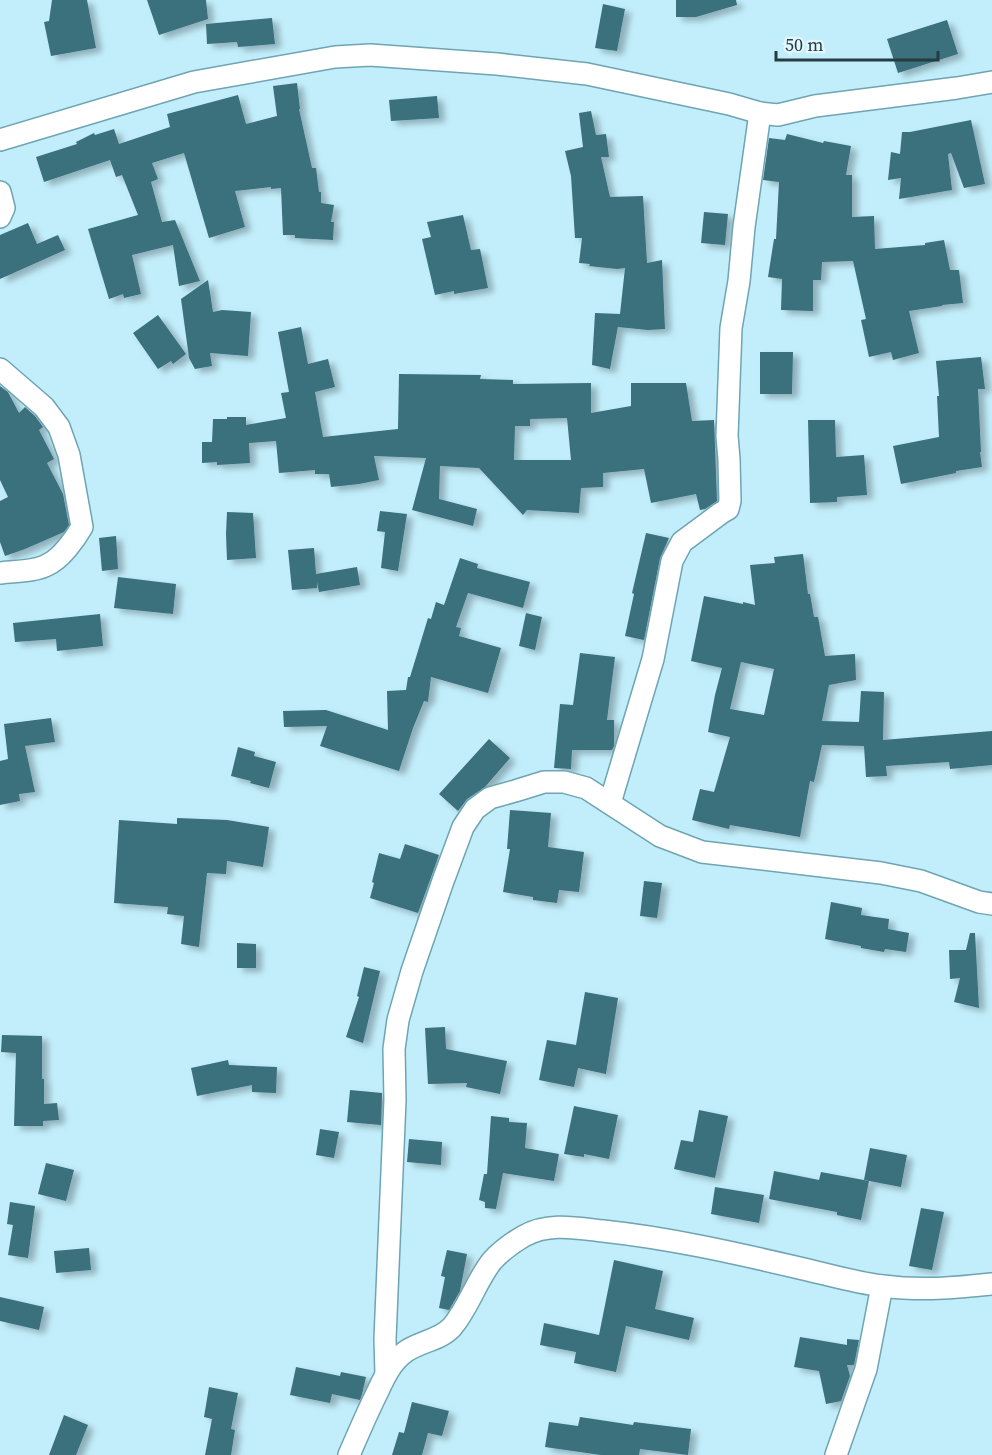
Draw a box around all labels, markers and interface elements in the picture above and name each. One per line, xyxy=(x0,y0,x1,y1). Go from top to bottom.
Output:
scale bar xyxy=(776,24,938,62)
text: 50 m xyxy=(785,32,823,57)

